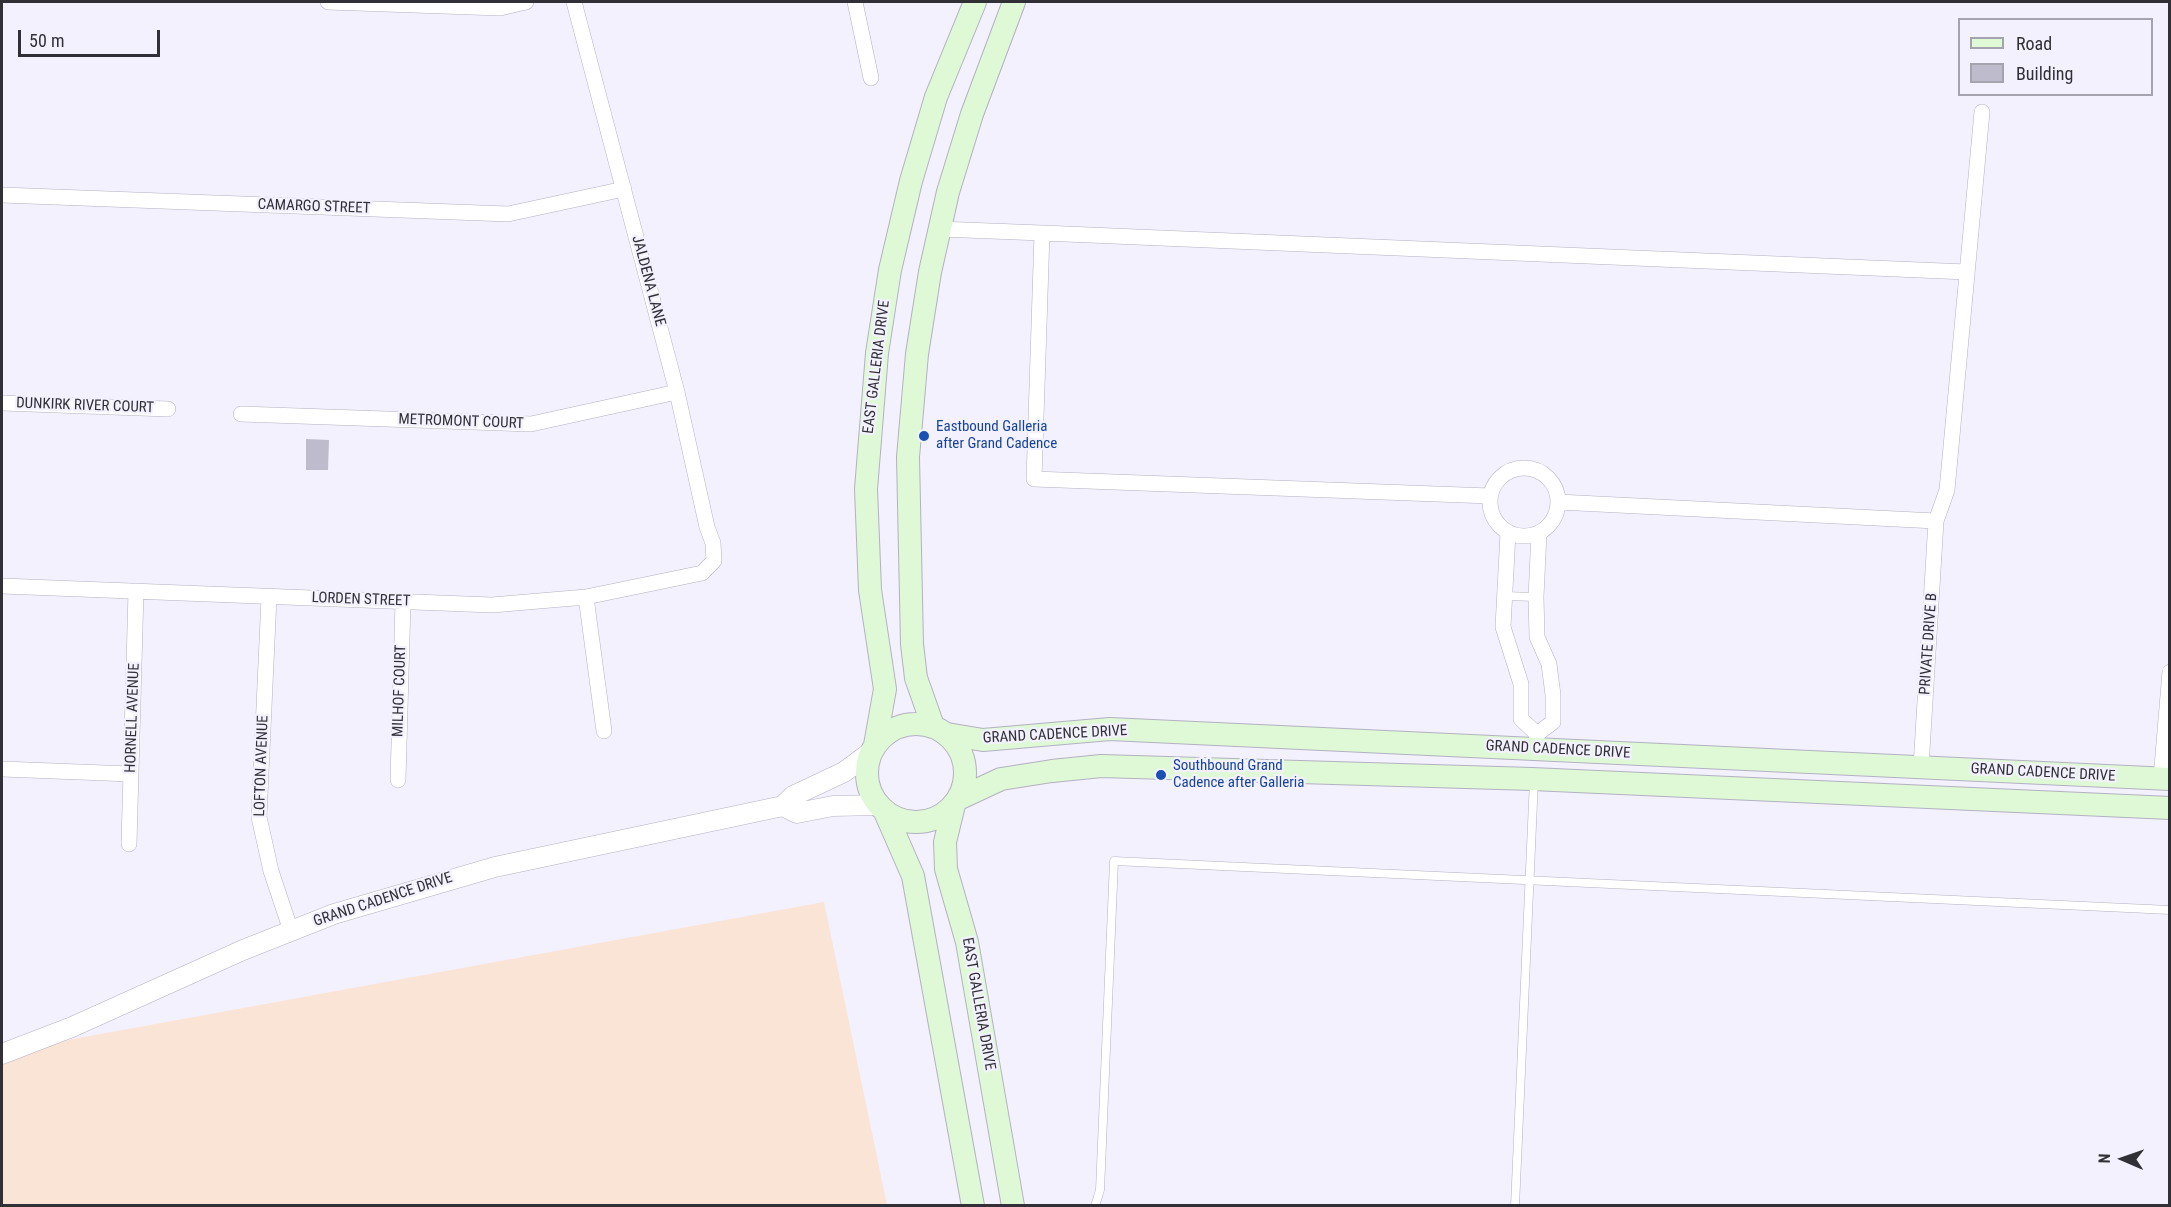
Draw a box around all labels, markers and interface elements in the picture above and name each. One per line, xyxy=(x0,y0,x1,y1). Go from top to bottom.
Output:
scale bar xyxy=(21,18,164,56)
legend xyxy=(1958,18,2153,96)
text: 50 m xyxy=(29,30,64,51)
text: Road xyxy=(2016,33,2052,54)
text: Building xyxy=(2016,63,2073,84)
street label: CAMARGO STREET xyxy=(257,196,371,218)
street label: JALDENA LANE xyxy=(627,234,669,328)
street label: EAST GALLERIA DRIVE xyxy=(860,299,894,435)
street label: DUNKIRK RIVER COURT xyxy=(16,395,154,417)
street label: METROMONT COURT xyxy=(398,411,524,433)
place label: Eastbound Galleria after Grand Cadence xyxy=(936,418,1057,453)
marker: Eastbound Galleria after Grand Cadence xyxy=(917,429,931,443)
street label: LORDEN STREET xyxy=(311,589,411,611)
street label: PRIVATE DRIVE B xyxy=(1916,592,1942,696)
street label: MILHOF COURT xyxy=(389,645,411,737)
street label: HORNELL AVENUE xyxy=(122,663,144,773)
street label: LOFTON AVENUE xyxy=(251,715,273,817)
street label: GRAND CADENCE DRIVE xyxy=(982,722,1128,748)
street label: GRAND CADENCE DRIVE xyxy=(1485,737,1631,763)
place label: Southbound Grand Cadence after Galleria xyxy=(1173,757,1304,792)
street label: GRAND CADENCE DRIVE xyxy=(1970,760,2116,786)
marker: Southbound Grand Cadence after Galleria xyxy=(1154,768,1168,782)
street label: GRAND CADENCE DRIVE xyxy=(311,869,455,931)
street label: EAST GALLERIA DRIVE xyxy=(957,936,999,1072)
north arrow xyxy=(2093,1129,2153,1189)
text: N xyxy=(2095,1153,2114,1164)

